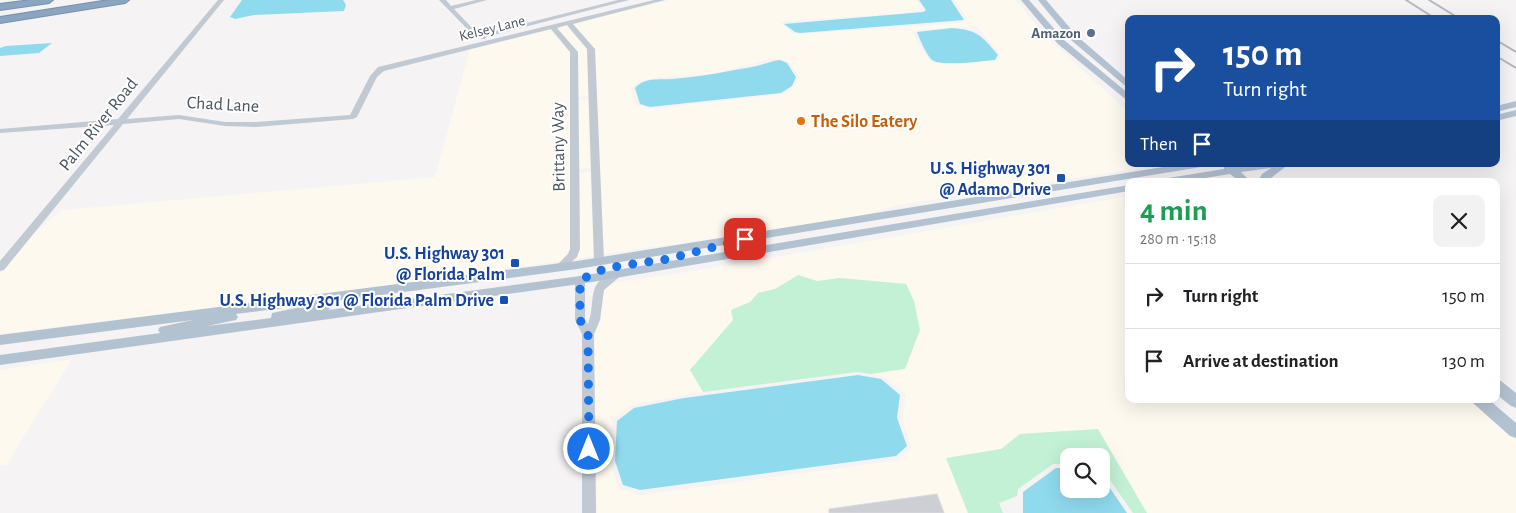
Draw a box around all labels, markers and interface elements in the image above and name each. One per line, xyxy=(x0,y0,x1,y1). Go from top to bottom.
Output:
street label: Kelsey Lane xyxy=(458,13,527,44)
place label: Amazon xyxy=(1031,26,1081,41)
marker: Amazon xyxy=(1085,27,1097,39)
icon: right xyxy=(1140,35,1205,100)
text: 150 m xyxy=(1223,37,1303,72)
street label: Palm River Road xyxy=(56,75,142,174)
text: Turn right xyxy=(1223,78,1307,100)
street label: Chad Lane xyxy=(186,94,260,116)
street label: Brittany Way xyxy=(549,102,569,192)
place label: The Silo Eatery xyxy=(811,113,918,131)
marker: The Silo Eatery xyxy=(795,115,807,127)
icon: arrive xyxy=(1188,130,1216,158)
text: Then xyxy=(1140,135,1178,154)
place label: U.S. Highway 301 @ Adamo Drive xyxy=(930,160,1051,199)
marker: U.S. Highway 301 @ Adamo Drive xyxy=(1055,172,1067,184)
button: close xyxy=(1433,195,1485,247)
text: 4 min xyxy=(1140,196,1208,226)
pin xyxy=(724,218,766,260)
icon: arrive xyxy=(731,225,759,253)
text: 280 m · 15:18 xyxy=(1140,231,1217,247)
place label: U.S. Highway 301 @ Florida Palm xyxy=(384,245,505,284)
marker: U.S. Highway 301 @ Florida Palm xyxy=(509,257,521,269)
icon: right xyxy=(1140,282,1168,310)
text: Turn right xyxy=(1183,287,1258,306)
text: 150 m xyxy=(1442,287,1485,306)
place label: U.S. Highway 301 @ Florida Palm Drive xyxy=(220,292,494,310)
marker: U.S. Highway 301 @ Florida Palm Drive xyxy=(498,294,510,306)
icon: arrive xyxy=(1140,347,1168,375)
text: Arrive at destination xyxy=(1183,352,1339,371)
text: 130 m xyxy=(1442,352,1485,371)
position arrow xyxy=(562,422,614,474)
map controls xyxy=(1060,448,1110,498)
button: search xyxy=(1060,448,1110,498)

